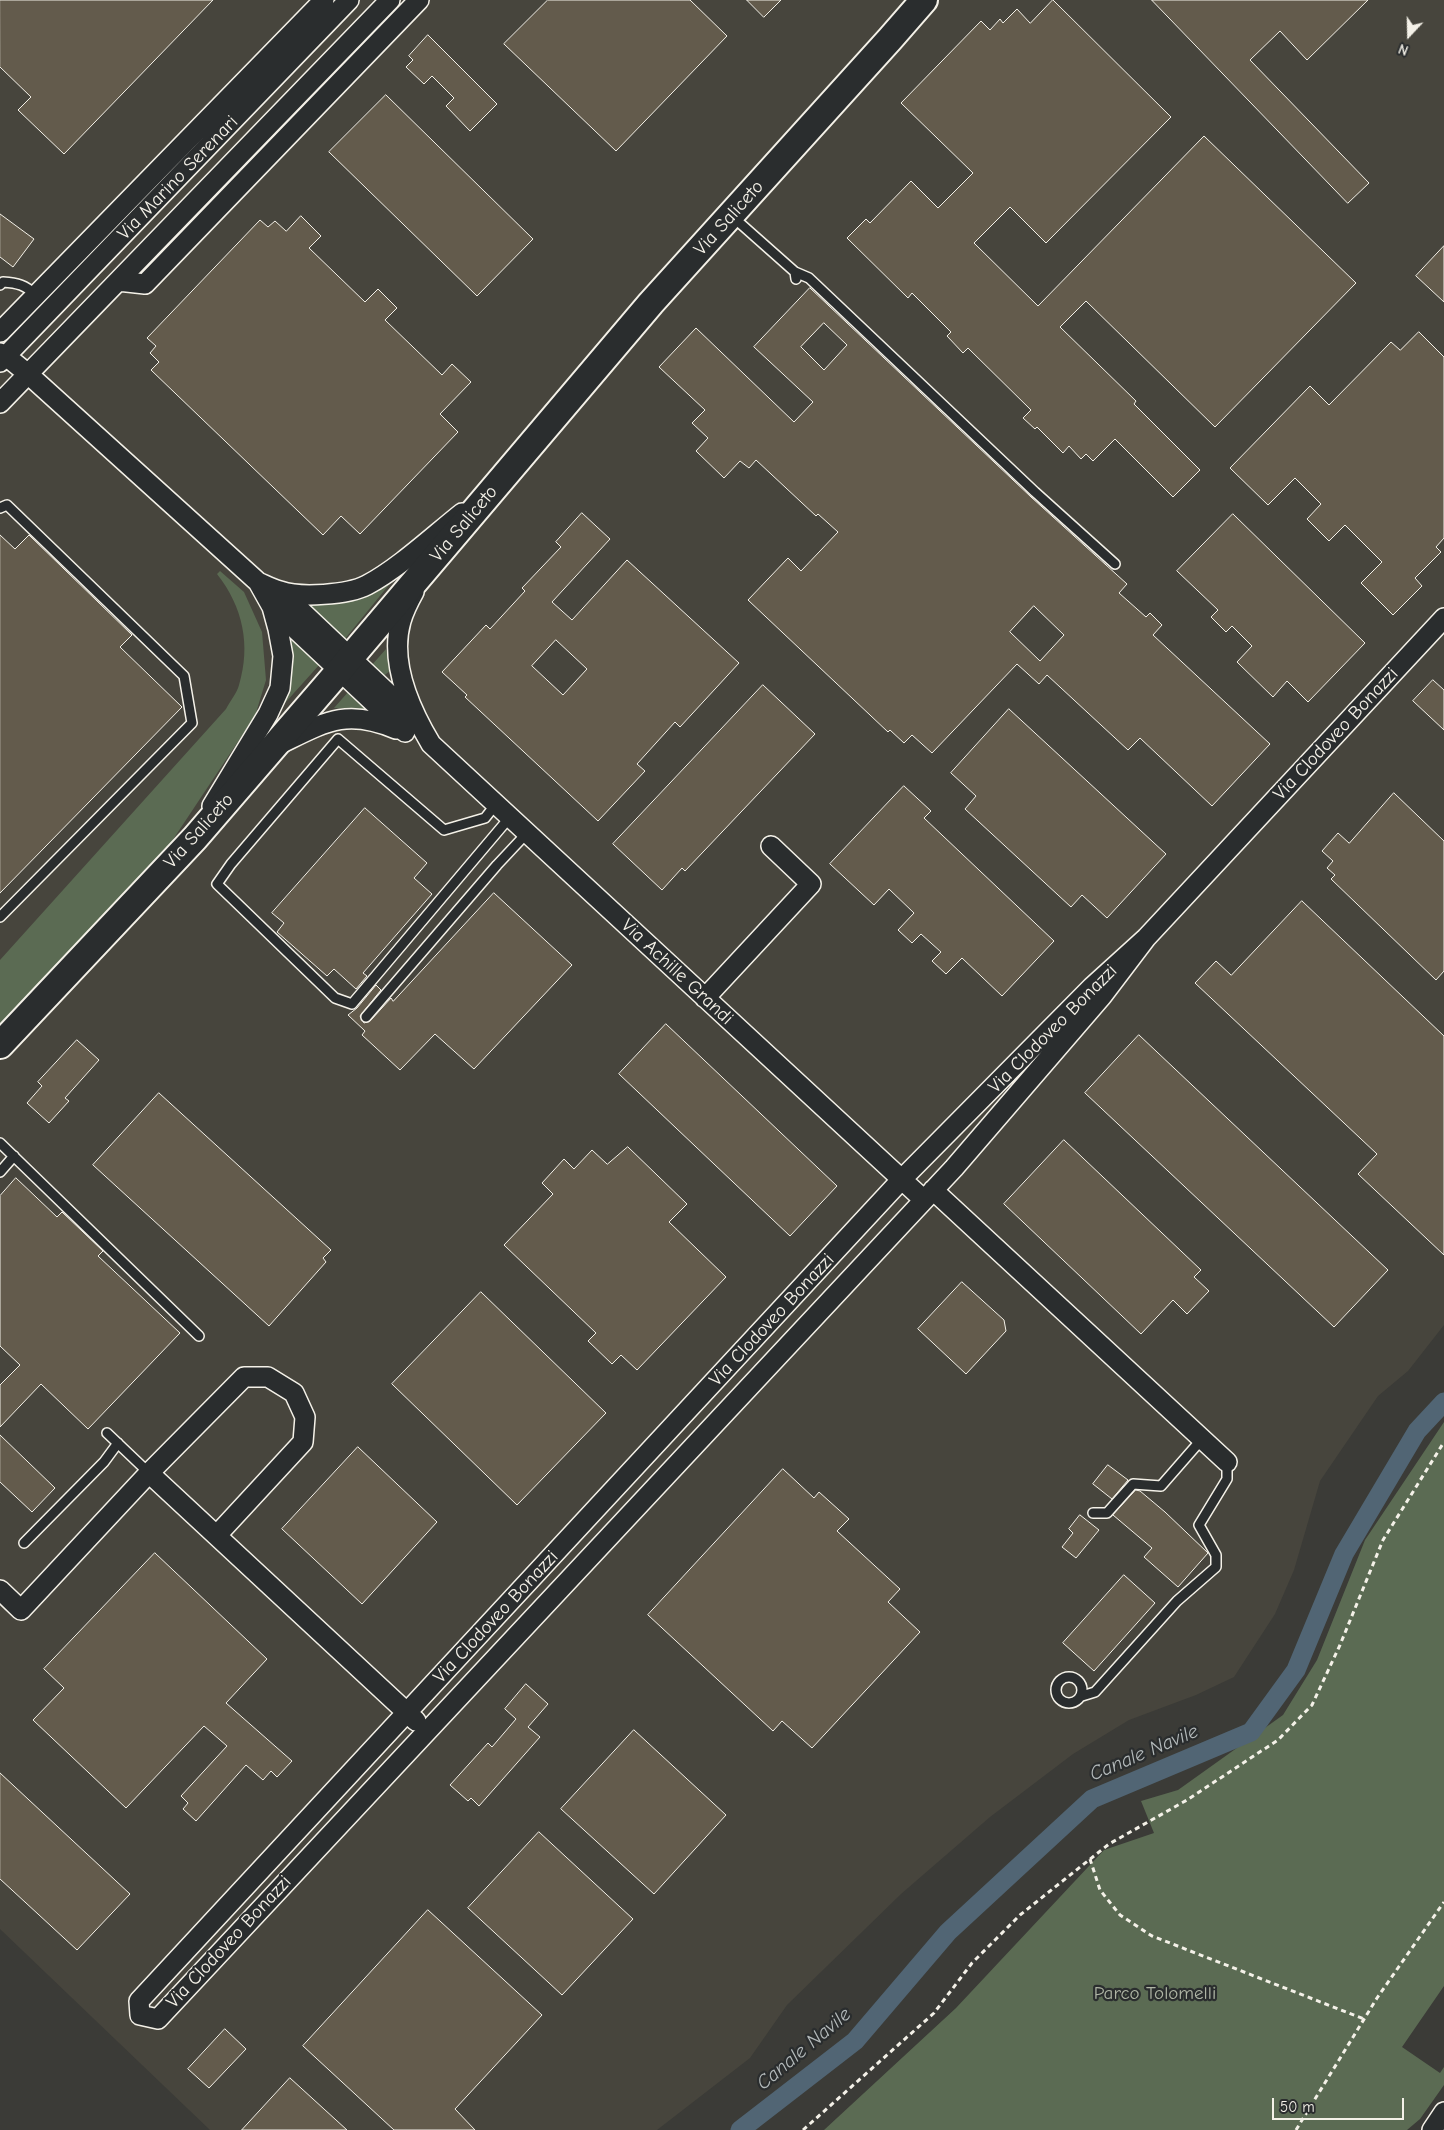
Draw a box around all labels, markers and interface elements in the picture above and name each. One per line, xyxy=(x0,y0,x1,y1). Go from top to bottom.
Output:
north arrow xyxy=(1384,10,1434,60)
text: N xyxy=(1396,40,1411,59)
street label: Via Marino Serenari xyxy=(113,111,243,245)
street label: Via Saliceto xyxy=(689,176,769,260)
street label: Via Saliceto xyxy=(425,481,503,567)
street label: Via Clodoveo Bonazzi xyxy=(1269,663,1403,805)
street label: Via Saliceto xyxy=(159,789,239,873)
street label: Via Achille Grandi xyxy=(616,914,738,1030)
street label: Via Clodoveo Bonazzi xyxy=(984,960,1122,1098)
street label: Via Clodoveo Bonazzi xyxy=(705,1249,839,1391)
street label: Via Clodoveo Bonazzi xyxy=(429,1546,563,1688)
water label: Canale Navile xyxy=(1086,1719,1202,1787)
street label: Via Clodoveo Bonazzi xyxy=(162,1871,296,2013)
park label: Parco Tolomelli xyxy=(1094,1983,1216,2005)
water label: Canale Navile xyxy=(752,2003,856,2095)
scale bar xyxy=(1274,2088,1406,2120)
text: 50 m xyxy=(1280,2098,1315,2116)

